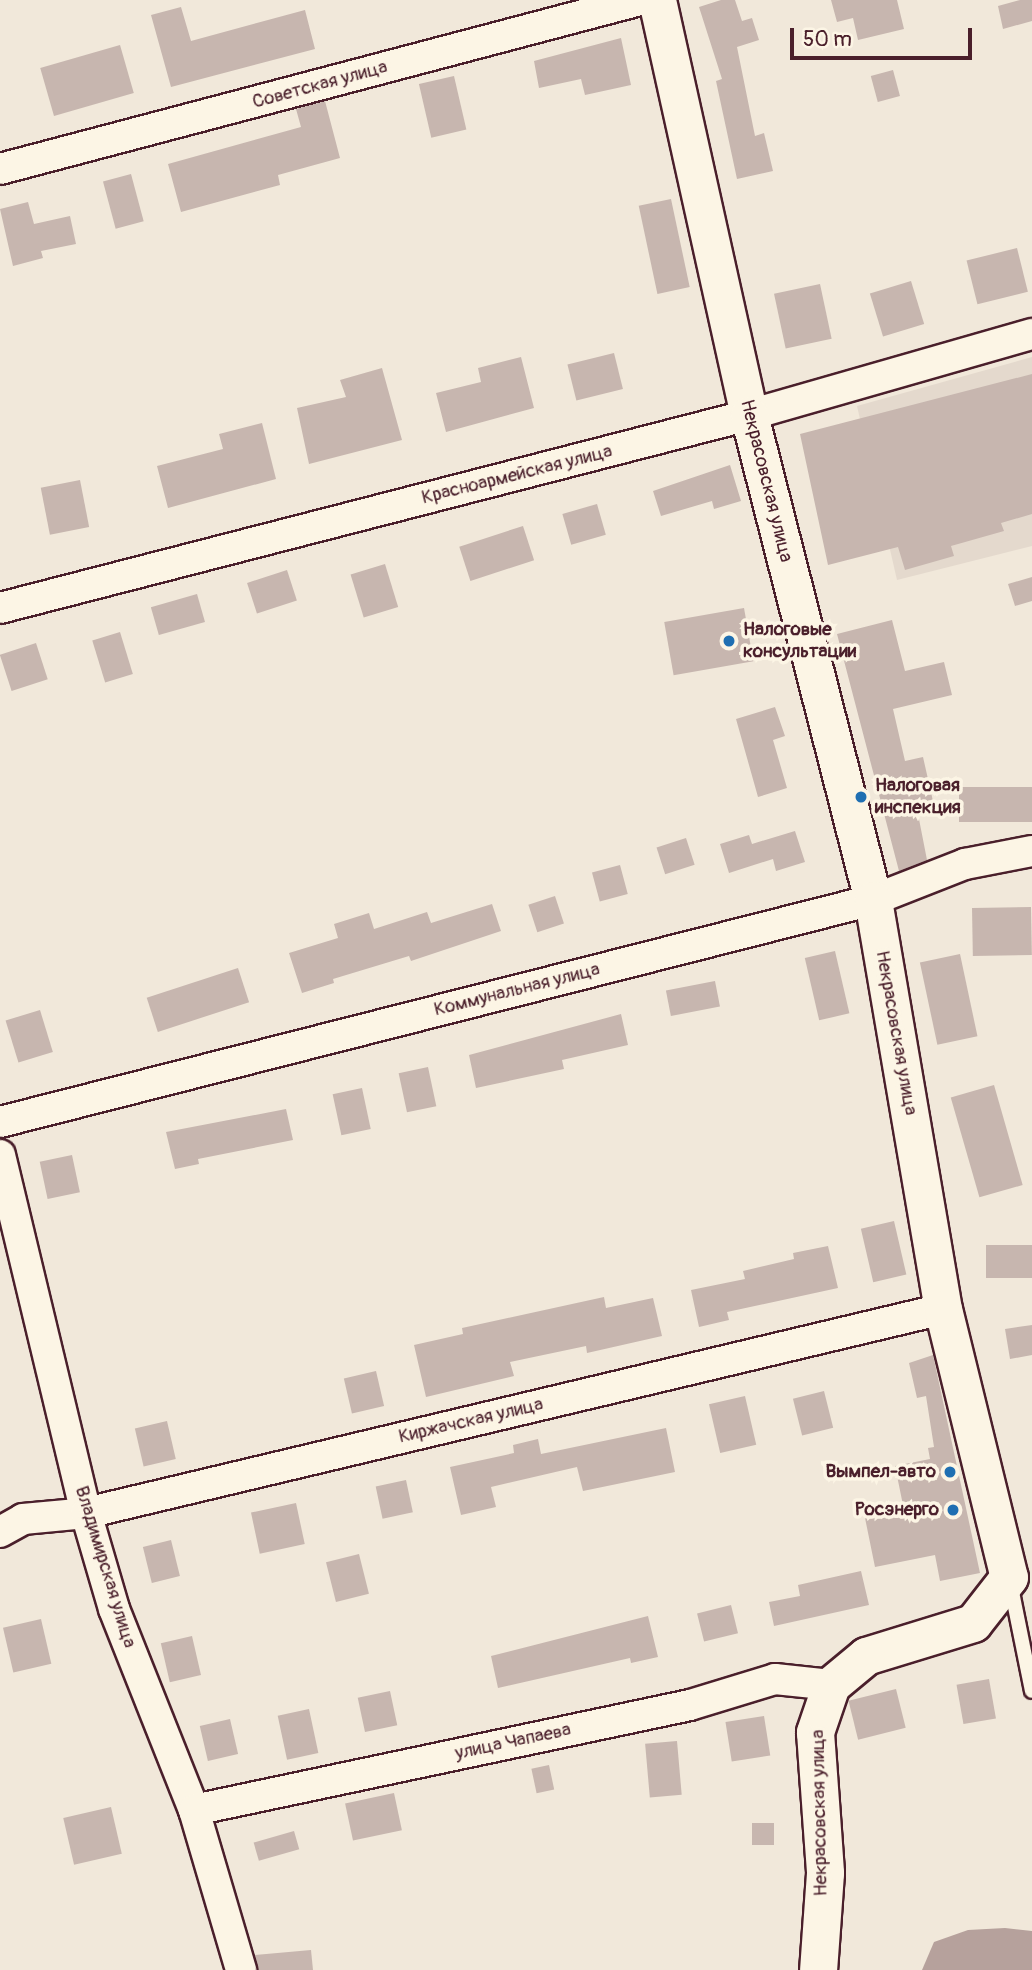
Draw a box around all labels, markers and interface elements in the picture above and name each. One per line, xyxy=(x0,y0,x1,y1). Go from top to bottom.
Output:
scale bar xyxy=(794,14,976,58)
text: 50 m xyxy=(803,26,852,53)
street label: Советская улица xyxy=(250,56,390,114)
street label: Некрасовская улица xyxy=(735,397,797,565)
street label: Красноармейская улица xyxy=(419,440,615,510)
place label: Налоговые консультации xyxy=(743,619,856,663)
marker: Налоговые консультации xyxy=(721,633,737,649)
place label: Налоговая инспекция xyxy=(875,775,961,819)
marker: Налоговая инспекция xyxy=(853,789,869,805)
street label: Некрасовская улица xyxy=(870,949,922,1117)
street label: Коммунальная улица xyxy=(432,958,602,1022)
street label: Киржачская улица xyxy=(397,1393,545,1449)
place label: Вымпел-авто xyxy=(825,1461,936,1483)
marker: Вымпел-авто xyxy=(942,1464,958,1480)
street label: Владимирская улица xyxy=(70,1483,140,1651)
place label: Росэнерго xyxy=(855,1499,939,1521)
marker: Росэнерго xyxy=(945,1502,961,1518)
street label: улица Чапаева xyxy=(453,1719,573,1765)
street label: Некрасовская улица xyxy=(807,1729,833,1897)

